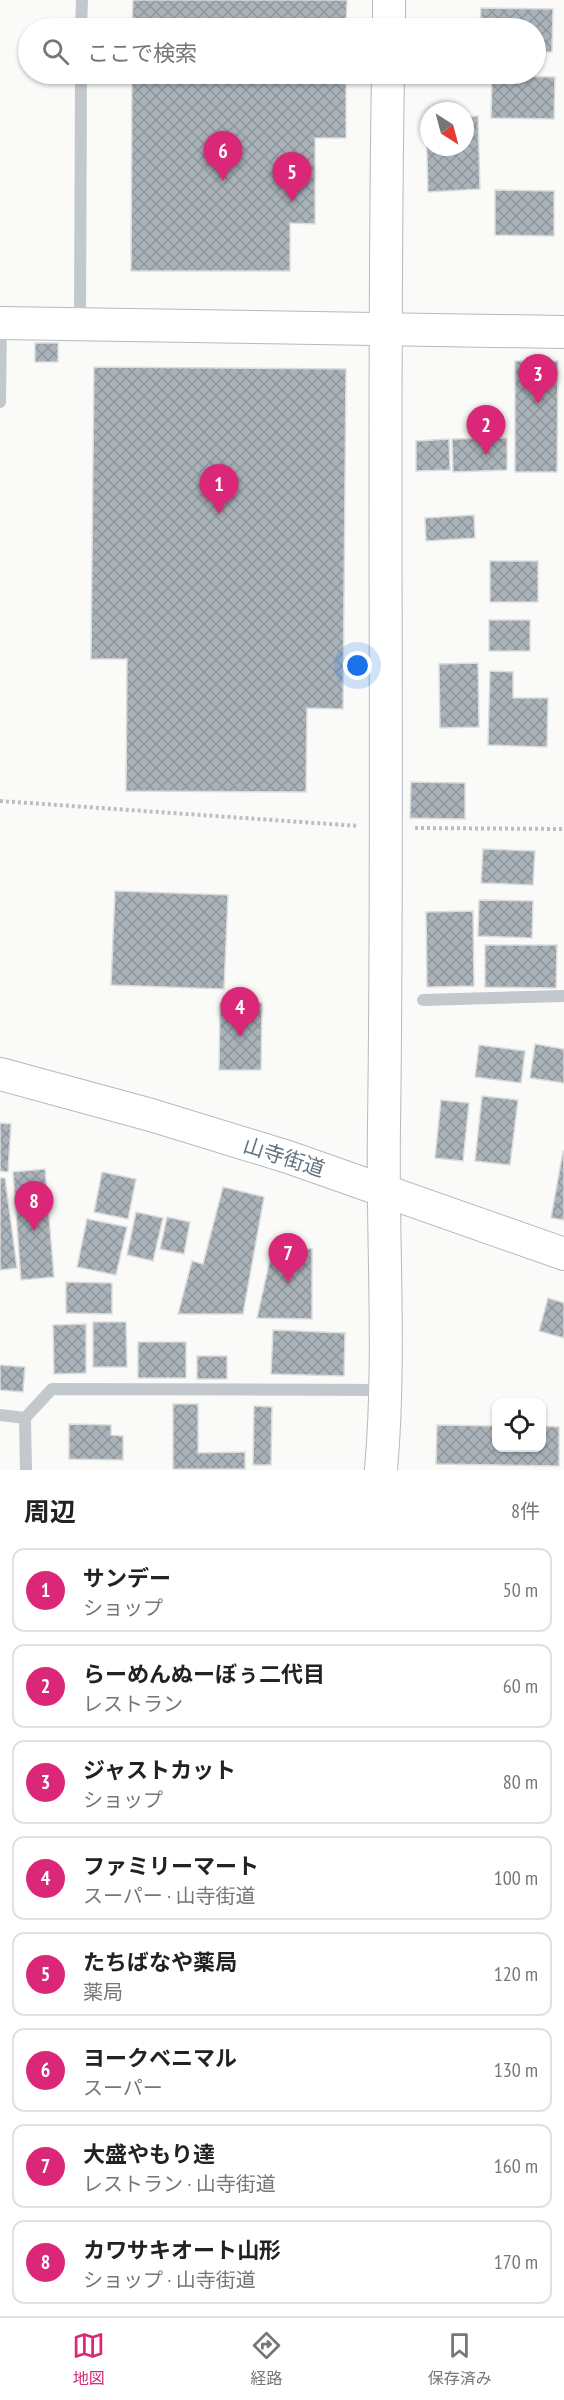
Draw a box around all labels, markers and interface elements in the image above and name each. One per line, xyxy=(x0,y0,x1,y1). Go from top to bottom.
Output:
search box xyxy=(18,18,546,84)
icon: search xyxy=(39,35,72,68)
text: ここで検索 xyxy=(87,39,197,67)
north arrow xyxy=(420,102,474,156)
pin: 6 xyxy=(204,132,242,181)
pin: 5 xyxy=(272,152,312,202)
pin: 3 xyxy=(518,354,558,404)
pin: 2 xyxy=(466,406,506,455)
pin: 1 xyxy=(200,464,238,514)
your location xyxy=(343,651,372,680)
pin: 4 xyxy=(220,988,260,1037)
street label: 山寺街道 xyxy=(240,1131,328,1183)
pin: 8 xyxy=(15,1182,54,1231)
pin: 7 xyxy=(268,1234,308,1283)
map controls xyxy=(492,1398,546,1452)
button: locate xyxy=(492,1398,546,1452)
text: 周辺 xyxy=(24,1495,76,1528)
text: 8件 xyxy=(511,1498,540,1524)
text: サンデー xyxy=(83,1564,171,1592)
text: 1 xyxy=(41,1577,50,1603)
text: 50 m xyxy=(503,1577,538,1603)
text: ショップ xyxy=(83,1595,163,1621)
text: らーめんぬーぼぅ二代目 xyxy=(83,1660,325,1688)
text: 2 xyxy=(41,1673,50,1699)
text: 60 m xyxy=(503,1673,538,1699)
text: レストラン xyxy=(83,1691,183,1717)
text: ジャストカット xyxy=(83,1756,236,1784)
text: 3 xyxy=(41,1769,50,1795)
text: 80 m xyxy=(503,1769,538,1795)
text: ショップ xyxy=(83,1787,163,1813)
text: ファミリーマート xyxy=(83,1852,259,1880)
text: 4 xyxy=(41,1865,50,1891)
text: 100 m xyxy=(494,1865,538,1891)
text: スーパー · 山寺街道 xyxy=(83,1883,256,1909)
text: たちばなや薬局 xyxy=(83,1948,237,1976)
text: 5 xyxy=(41,1961,50,1987)
text: 120 m xyxy=(494,1961,538,1987)
text: 薬局 xyxy=(83,1979,123,2005)
text: ヨークベニマル xyxy=(83,2044,237,2072)
text: 6 xyxy=(41,2057,50,2083)
text: 130 m xyxy=(494,2057,538,2083)
text: スーパー xyxy=(83,2075,163,2101)
text: 大盛やもり達 xyxy=(83,2140,215,2168)
text: 7 xyxy=(41,2153,50,2179)
text: 160 m xyxy=(494,2153,538,2179)
text: レストラン · 山寺街道 xyxy=(83,2171,276,2197)
text: カワサキオート山形 xyxy=(83,2236,281,2264)
text: 8 xyxy=(41,2249,50,2275)
text: 170 m xyxy=(494,2249,538,2275)
text: ショップ · 山寺街道 xyxy=(83,2267,256,2293)
tab: 地図 xyxy=(72,2329,105,2389)
tab: 経路 xyxy=(250,2329,283,2389)
tab: 保存済み xyxy=(428,2329,492,2389)

